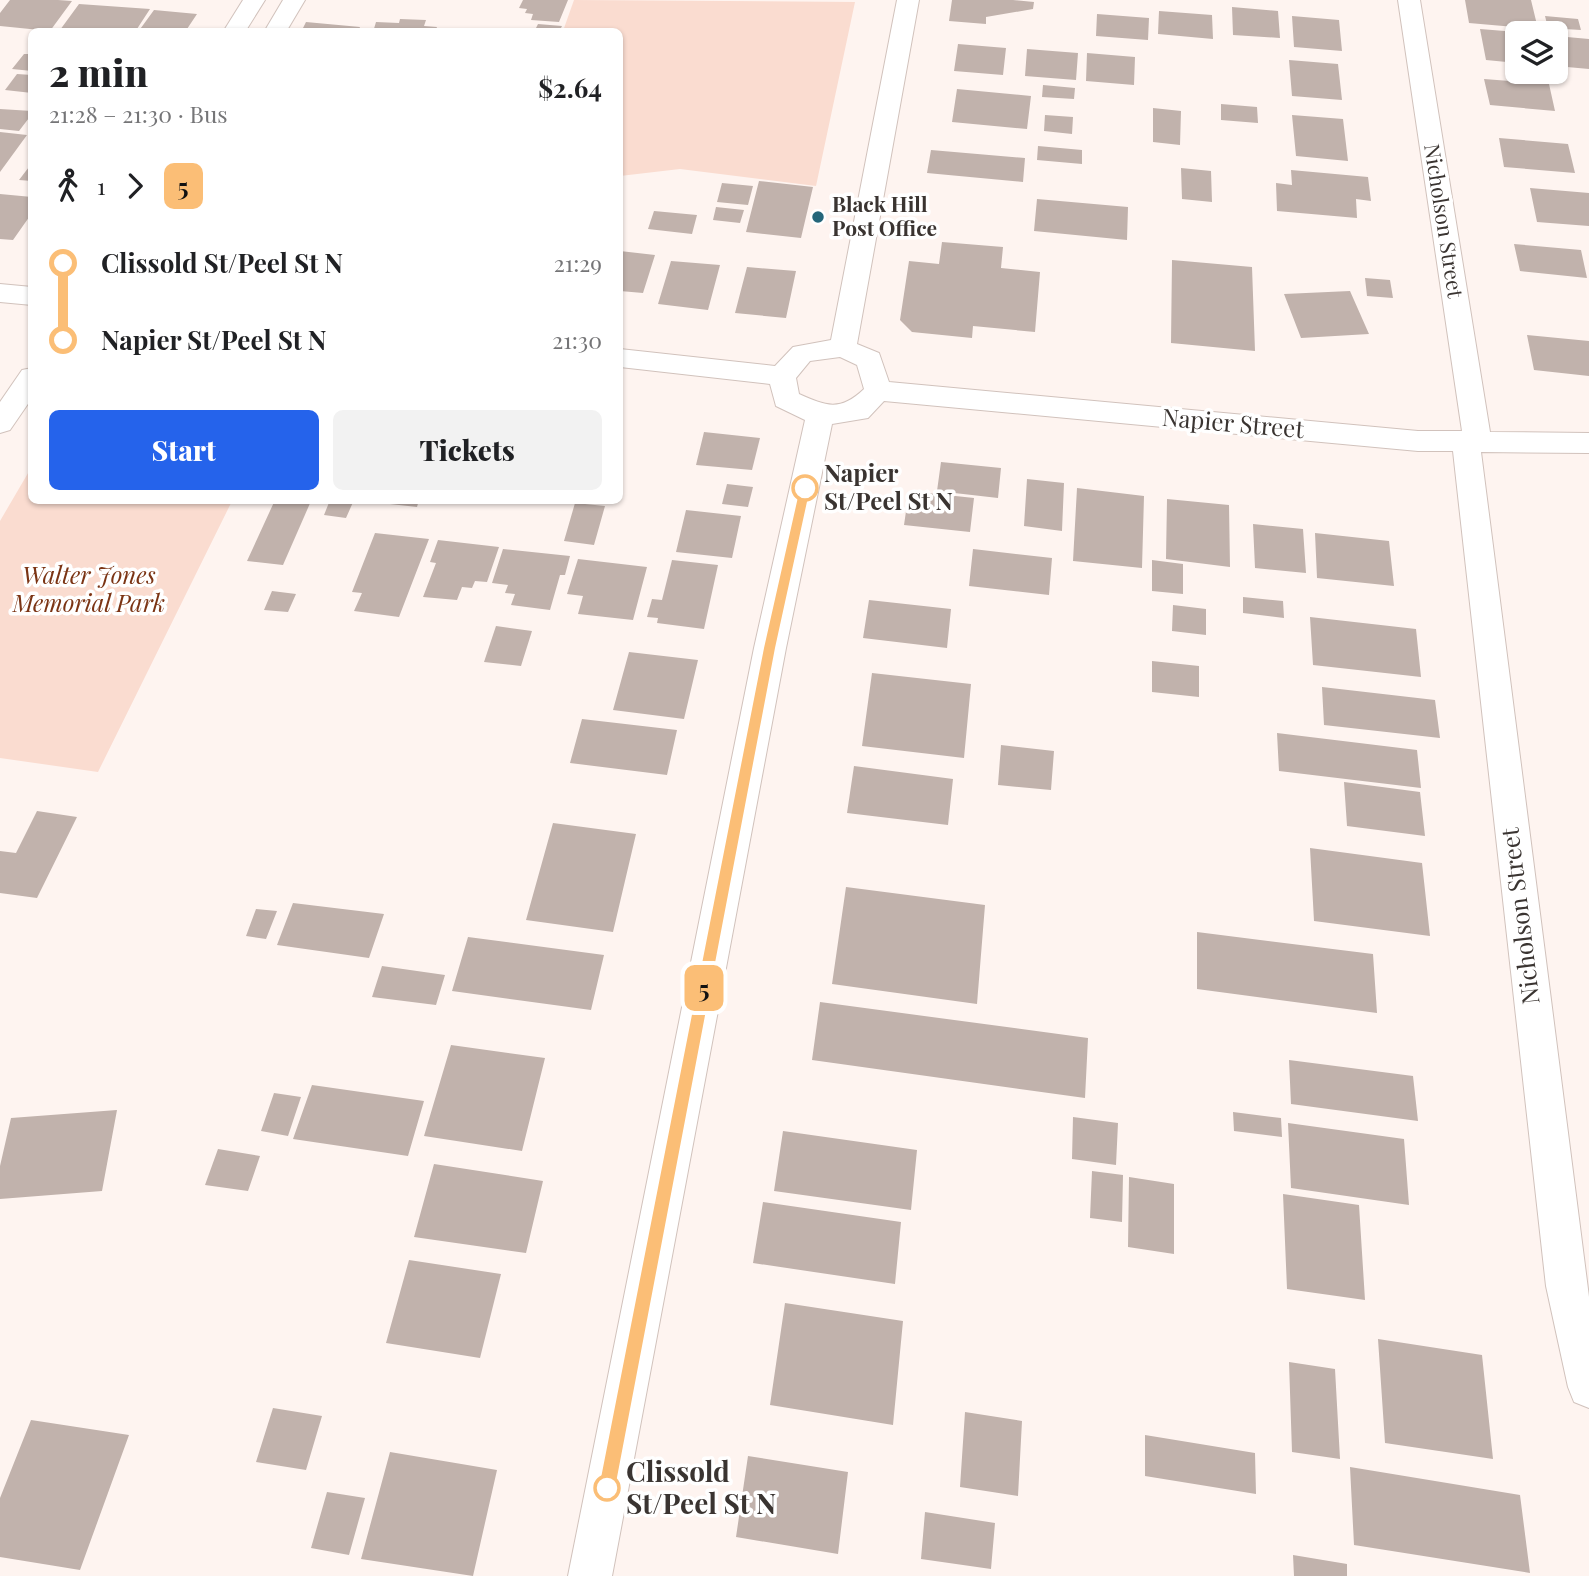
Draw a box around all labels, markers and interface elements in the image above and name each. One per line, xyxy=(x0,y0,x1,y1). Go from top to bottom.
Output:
map controls xyxy=(1505,21,1568,84)
button: layers xyxy=(1505,21,1568,84)
text: 2 min xyxy=(49,46,148,97)
text: $2.64 xyxy=(538,70,602,105)
text: 21:28 – 21:30 · Bus xyxy=(49,98,228,129)
street label: Nicholson Street xyxy=(1419,142,1471,300)
icon: walk xyxy=(49,167,87,205)
icon: forward xyxy=(116,167,154,205)
text: 1 xyxy=(97,170,106,201)
text: 5 xyxy=(178,170,189,202)
place label: Black Hill Post Office xyxy=(832,189,937,241)
marker: Black Hill Post Office xyxy=(810,209,826,225)
text: Clissold St/Peel St N xyxy=(101,245,343,280)
text: 21:29 xyxy=(554,247,602,278)
text: Napier St/Peel St N xyxy=(101,322,327,357)
text: 21:30 xyxy=(552,324,602,355)
street label: Napier Street xyxy=(1161,400,1306,444)
button: Start xyxy=(49,410,319,490)
button: Tickets xyxy=(333,410,602,490)
place label: Napier St/Peel St N xyxy=(824,456,953,516)
marker: Napier St/Peel St N xyxy=(792,475,818,501)
park label: Walter Jones Memorial Park xyxy=(12,558,165,618)
street label: Nicholson Street xyxy=(1492,826,1546,1006)
line badge: 5 xyxy=(681,965,727,1011)
text: 5 xyxy=(698,972,710,1004)
place label: Clissold St/Peel St N xyxy=(626,1452,776,1521)
marker: Clissold St/Peel St N xyxy=(594,1475,620,1501)

